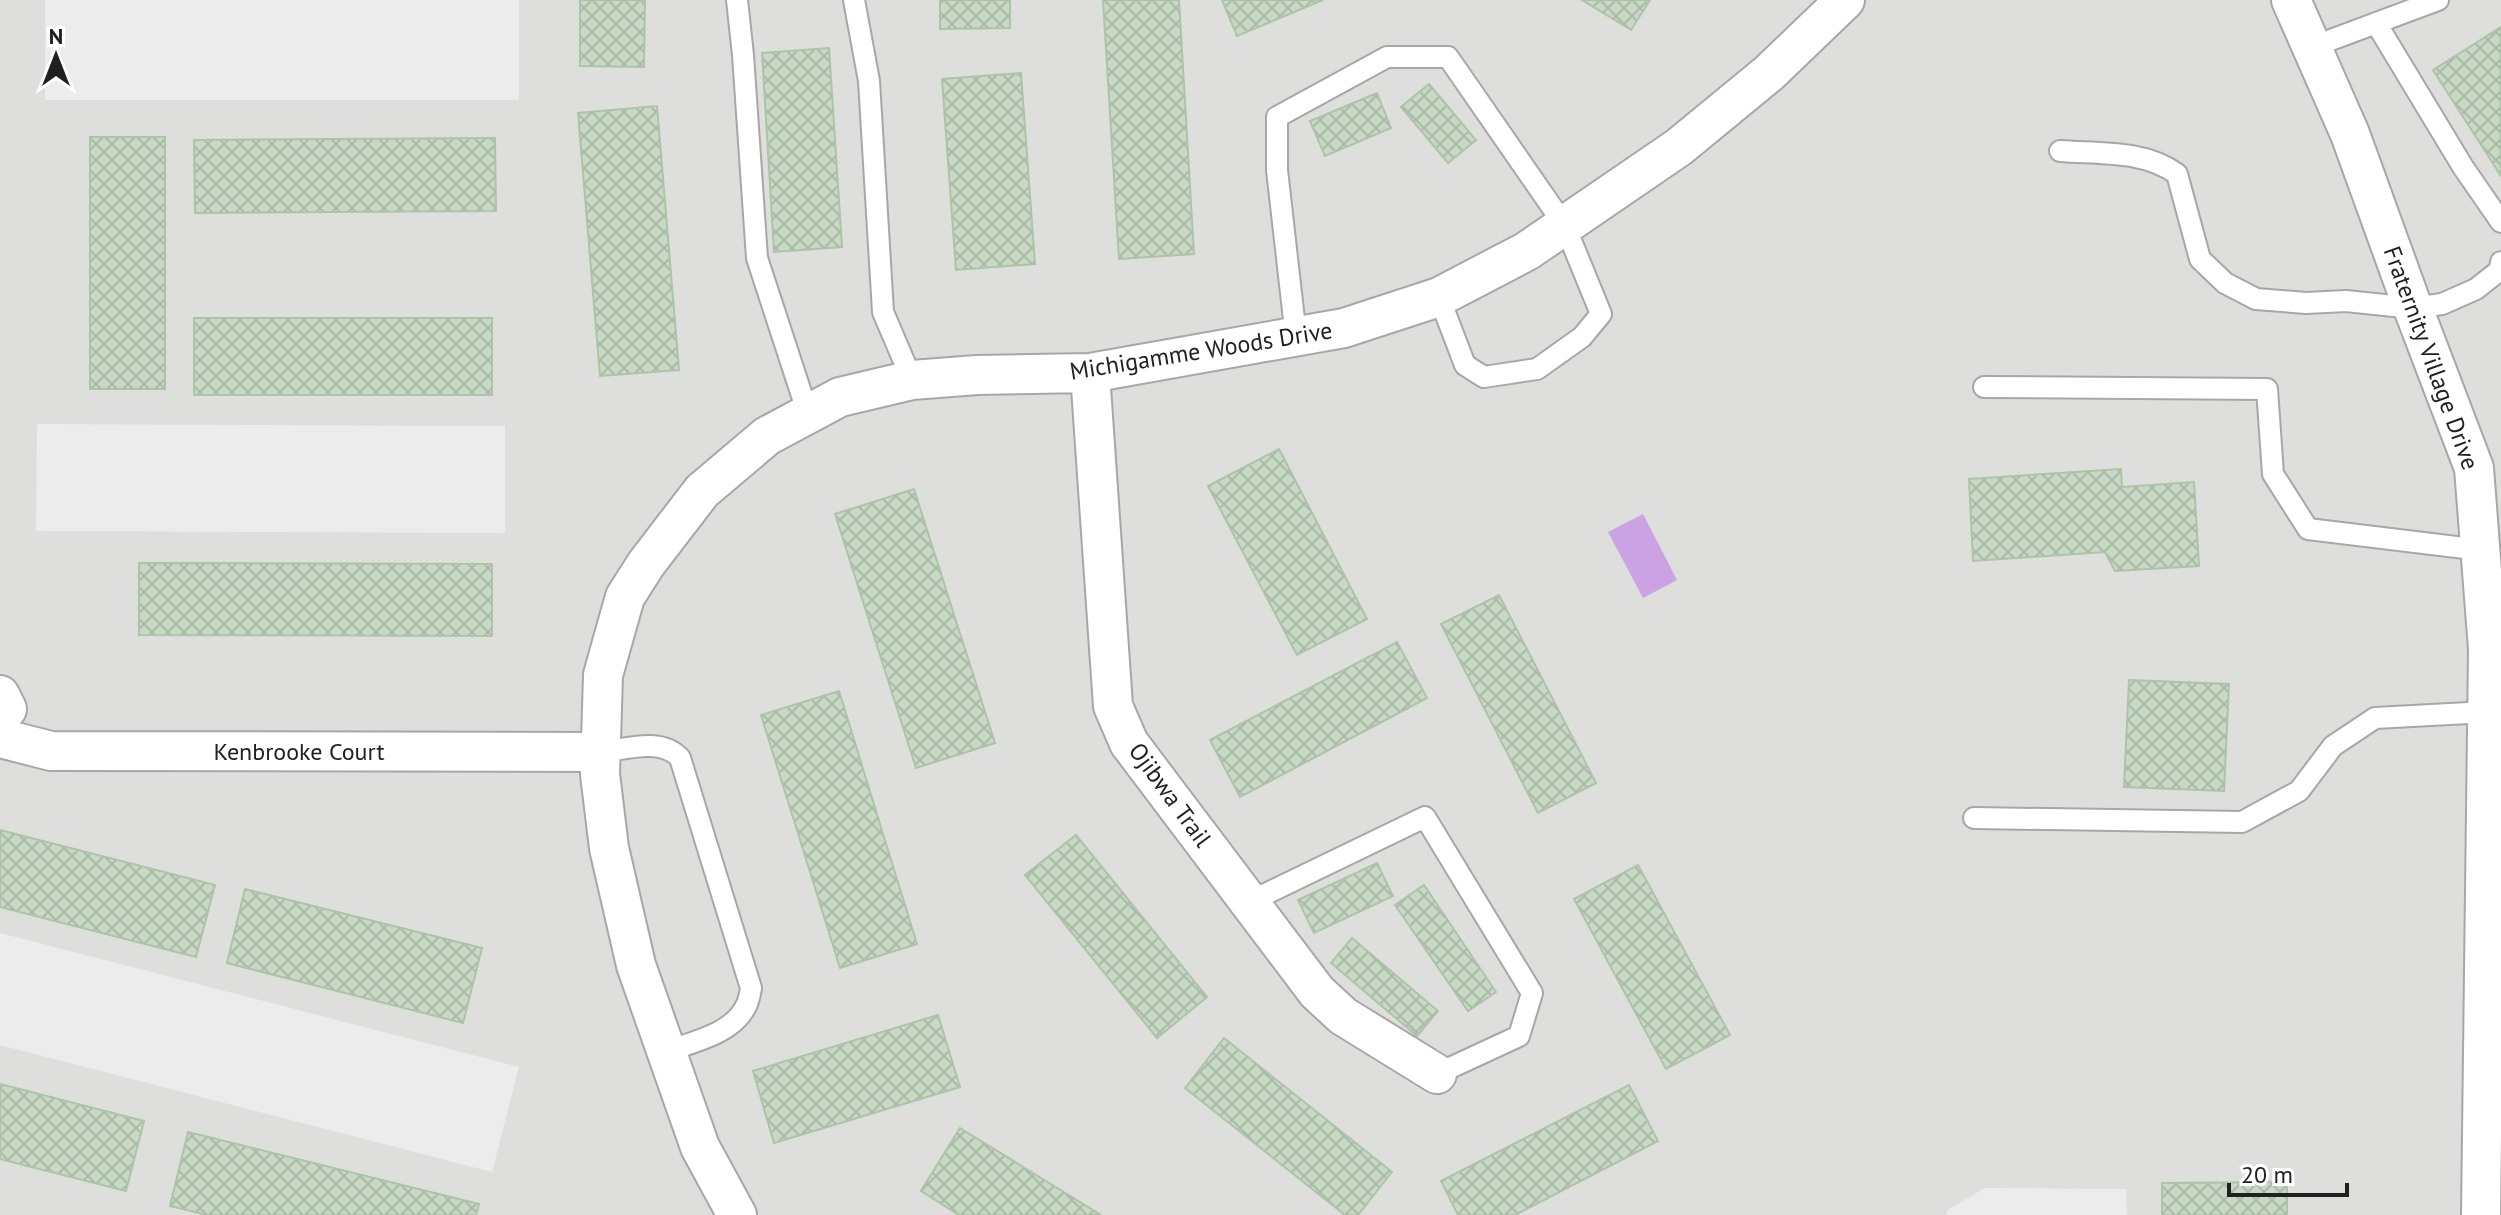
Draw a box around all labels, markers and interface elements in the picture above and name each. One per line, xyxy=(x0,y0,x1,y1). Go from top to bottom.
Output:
north arrow xyxy=(16,16,96,96)
text: N xyxy=(49,22,63,50)
street label: Fraternity Village Drive xyxy=(2377,242,2486,474)
street label: Michigamme Woods Drive xyxy=(1067,314,1334,387)
street label: Kenbrooke Court xyxy=(213,736,385,767)
street label: Ojibwa Trail xyxy=(1122,736,1219,853)
scale bar xyxy=(2229,1147,2347,1197)
text: 20 m xyxy=(2241,1159,2293,1190)

